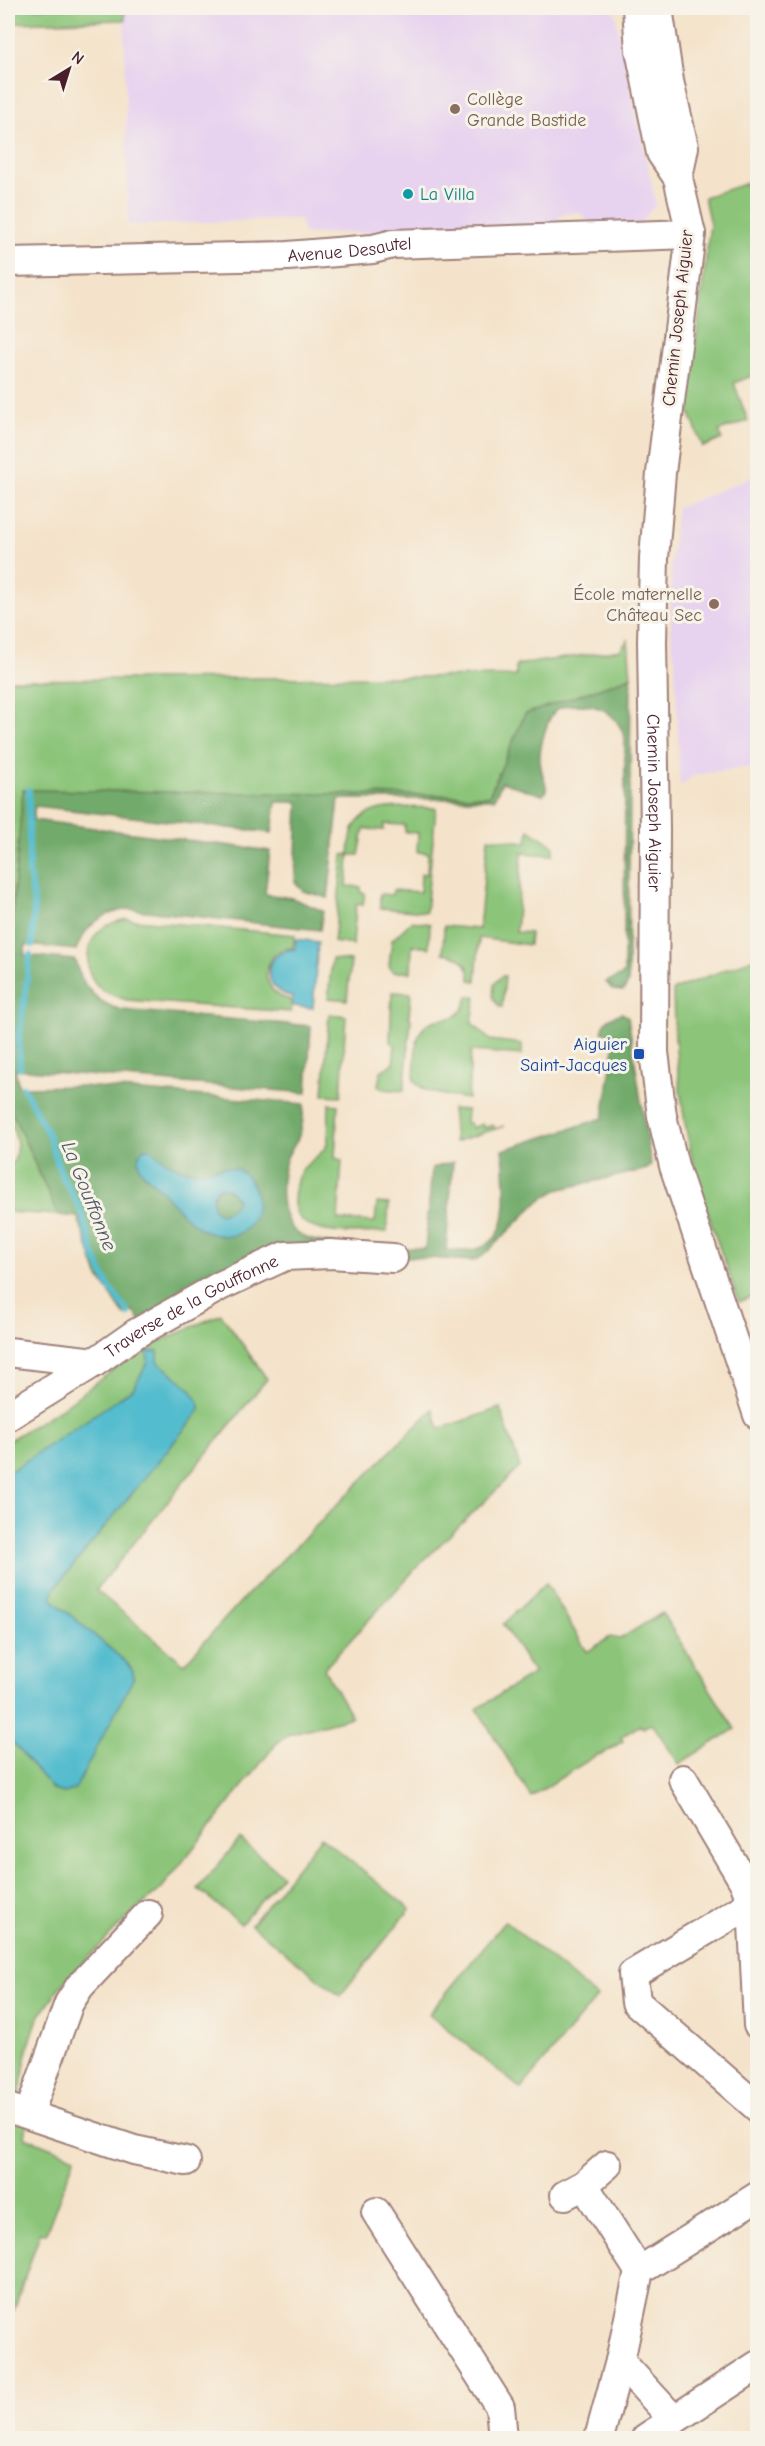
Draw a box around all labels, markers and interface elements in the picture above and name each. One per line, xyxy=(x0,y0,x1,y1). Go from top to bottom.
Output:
north arrow xyxy=(39,39,99,99)
text: N xyxy=(68,48,87,68)
place label: Collège Grande Bastide xyxy=(467,89,586,131)
marker: Collège Grande Bastide xyxy=(448,102,462,116)
place label: La Villa xyxy=(420,184,475,205)
marker: La Villa xyxy=(401,187,415,201)
street label: Chemin Joseph Aiguier xyxy=(658,228,698,407)
street label: Avenue Desautel xyxy=(287,233,412,267)
place label: École maternelle Château Sec xyxy=(573,583,702,626)
marker: École maternelle Château Sec xyxy=(707,597,721,611)
street label: Chemin Joseph Aiguier xyxy=(643,714,666,893)
place label: Aiguier Saint-Jacques xyxy=(520,1034,628,1076)
marker: Aiguier Saint-Jacques xyxy=(632,1047,646,1061)
water label: La Gouffonne xyxy=(57,1138,121,1254)
street label: Traverse de la Gouffonne xyxy=(101,1250,281,1363)

